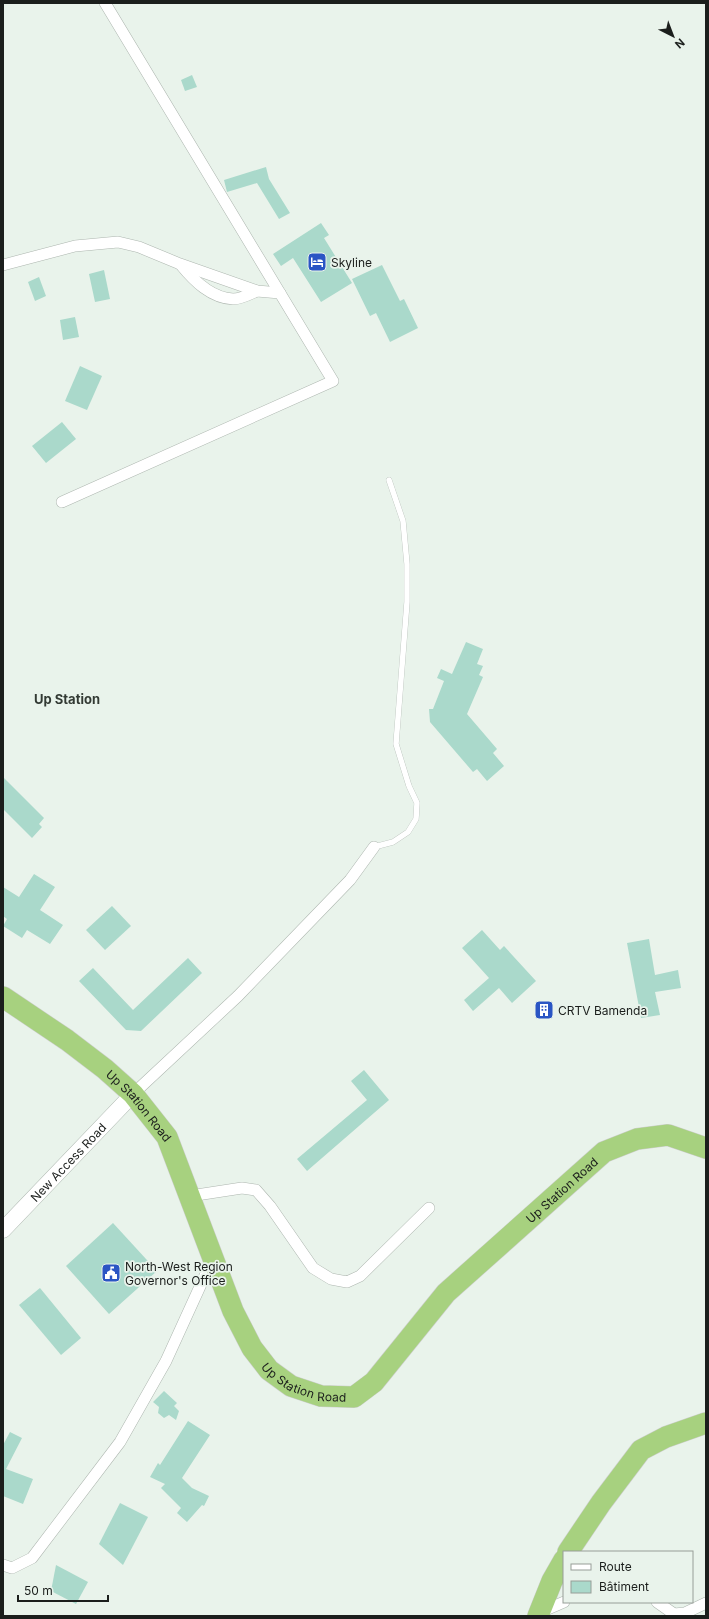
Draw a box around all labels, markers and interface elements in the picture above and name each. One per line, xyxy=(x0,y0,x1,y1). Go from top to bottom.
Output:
north arrow xyxy=(653,16,693,56)
text: N xyxy=(672,35,687,51)
hotel icon: Skyline xyxy=(306,251,328,273)
place label: Skyline xyxy=(331,255,372,270)
district label: Up Station xyxy=(34,691,100,707)
building icon: CRTV Bamenda xyxy=(533,999,555,1021)
place label: CRTV Bamenda xyxy=(558,1003,647,1018)
street label: Up Station Road xyxy=(103,1066,175,1144)
street label: New Access Road xyxy=(27,1120,109,1204)
street label: Up Station Road xyxy=(522,1154,601,1226)
place label: North-West Region Governor's Office xyxy=(125,1259,233,1288)
public building icon: North-West Region Governor's Office xyxy=(100,1262,122,1284)
street label: Up Station Road xyxy=(258,1359,346,1404)
legend xyxy=(563,1551,693,1603)
text: Route xyxy=(599,1559,632,1574)
scale bar xyxy=(18,1577,108,1603)
text: Bâtiment xyxy=(599,1579,649,1594)
text: 50 m xyxy=(24,1583,53,1598)

